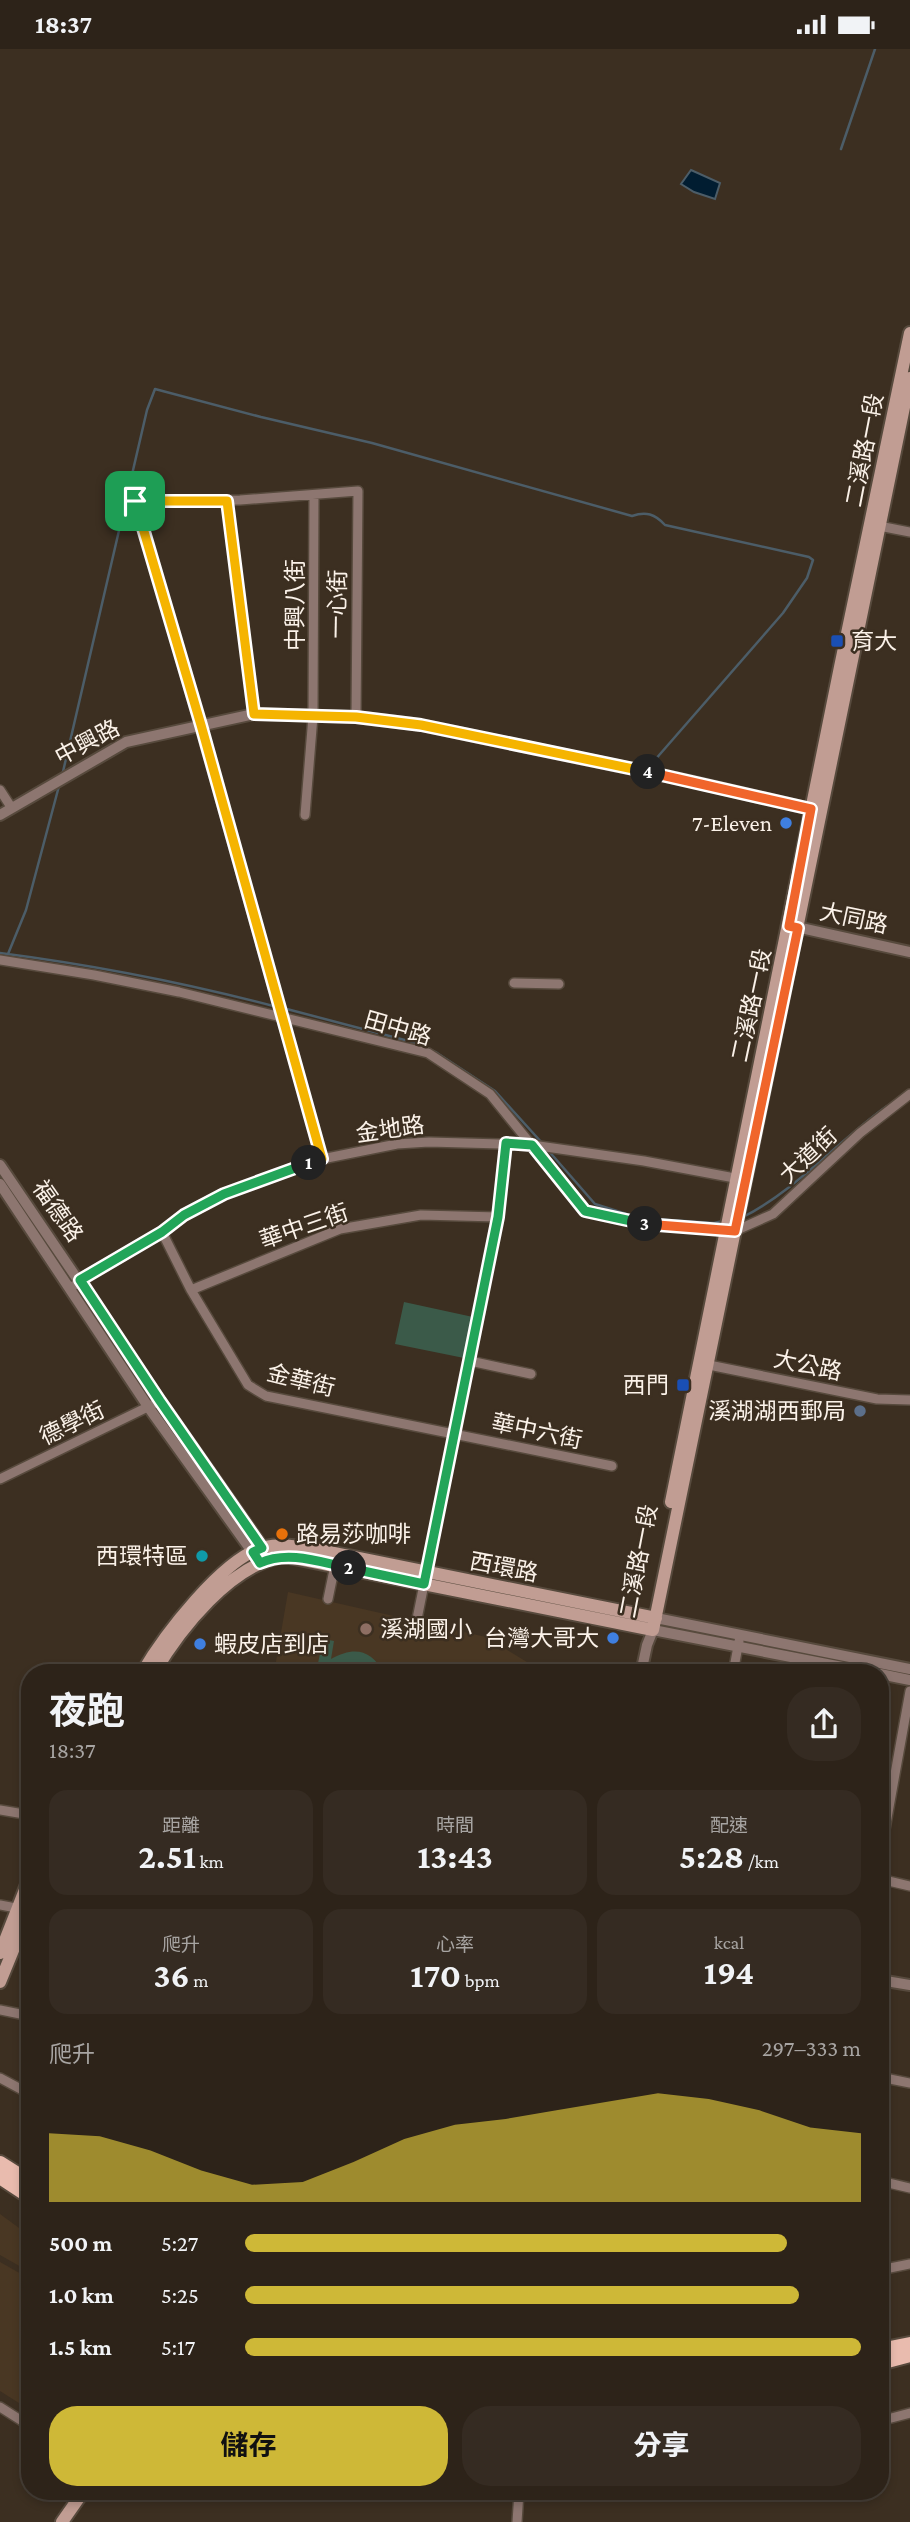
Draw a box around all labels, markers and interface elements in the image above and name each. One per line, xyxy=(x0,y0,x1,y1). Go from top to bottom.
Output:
text: 18:37 xyxy=(35,10,92,39)
street label: 二溪路一段 xyxy=(840,391,888,509)
pin xyxy=(105,471,165,531)
icon: arrive xyxy=(116,482,154,520)
street label: 中興八街 xyxy=(282,559,308,651)
street label: 一心街 xyxy=(323,569,351,639)
place label: 育大 xyxy=(851,628,897,654)
marker: 育大 xyxy=(829,633,845,649)
street label: 中興路 xyxy=(50,714,124,770)
pin: 4 xyxy=(630,755,666,789)
text: 4 xyxy=(642,761,653,782)
place label: 7-Eleven xyxy=(692,810,772,836)
marker: 7-Eleven xyxy=(778,815,794,831)
street label: 大同路 xyxy=(818,898,890,938)
street label: 二溪路一段 xyxy=(726,946,776,1064)
street label: 田中路 xyxy=(361,1006,435,1050)
street label: 金地路 xyxy=(354,1111,426,1147)
street label: 大道街 xyxy=(774,1122,842,1188)
pin: 1 xyxy=(292,1145,326,1181)
text: 1 xyxy=(305,1152,312,1173)
street label: 福德路 xyxy=(28,1175,88,1247)
street label: 華中三街 xyxy=(256,1199,352,1253)
pin: 3 xyxy=(628,1207,662,1241)
text: 3 xyxy=(640,1213,649,1234)
street label: 大公路 xyxy=(772,1345,844,1385)
street label: 金華街 xyxy=(264,1359,338,1401)
place label: 西門 xyxy=(623,1372,669,1398)
marker: 西門 xyxy=(675,1377,691,1393)
street label: 德學街 xyxy=(35,1396,109,1450)
place label: 溪湖湖西郵局 xyxy=(708,1398,846,1424)
marker: 溪湖湖西郵局 xyxy=(852,1403,868,1419)
street label: 華中六街 xyxy=(489,1409,585,1453)
street label: 二溪路一段 xyxy=(614,1502,662,1620)
place label: 路易莎咖啡 xyxy=(296,1521,411,1547)
marker: 路易莎咖啡 xyxy=(274,1526,290,1542)
place label: 西環特區 xyxy=(96,1543,188,1569)
marker: 西環特區 xyxy=(194,1548,210,1564)
street label: 西環路 xyxy=(468,1548,540,1586)
pin: 2 xyxy=(332,1551,366,1585)
text: 2 xyxy=(344,1557,353,1578)
place label: 溪湖國小 xyxy=(380,1616,472,1642)
marker: 溪湖國小 xyxy=(358,1621,374,1637)
place label: 台灣大哥大 xyxy=(484,1625,599,1651)
marker: 台灣大哥大 xyxy=(605,1630,621,1646)
place label: 蝦皮店到店 xyxy=(214,1631,329,1657)
marker: 蝦皮店到店 xyxy=(192,1636,208,1652)
button: share xyxy=(787,1687,861,1761)
text: 夜跑 xyxy=(49,1690,125,1732)
text: 18:37 xyxy=(49,1737,96,1763)
text: 距離 xyxy=(162,1815,200,1836)
text: 時間 xyxy=(436,1815,474,1836)
text: 配速 xyxy=(710,1815,748,1836)
text: 2.51 xyxy=(138,1837,196,1876)
text: 13:43 xyxy=(417,1837,493,1876)
text: 5:28 xyxy=(679,1837,744,1876)
text: km xyxy=(196,1851,224,1872)
text: /km xyxy=(744,1851,779,1872)
text: kcal xyxy=(714,1932,744,1953)
text: 爬升 xyxy=(162,1934,200,1955)
text: 心率 xyxy=(436,1934,474,1955)
text: 194 xyxy=(704,1953,754,1992)
text: 36 xyxy=(153,1956,190,1995)
text: 170 xyxy=(410,1956,461,1995)
text: m xyxy=(190,1970,209,1991)
text: bpm xyxy=(461,1970,500,1991)
text: 297–333 m xyxy=(762,2035,861,2061)
text: 爬升 xyxy=(49,2041,95,2067)
text: 500 m xyxy=(49,2230,112,2256)
text: 5:27 xyxy=(161,2230,198,2256)
text: 1.0 km xyxy=(49,2282,114,2308)
text: 5:25 xyxy=(161,2282,199,2308)
text: 1.5 km xyxy=(49,2334,112,2360)
text: 5:17 xyxy=(161,2334,195,2360)
button: 儲存 xyxy=(49,2406,448,2486)
button: 分享 xyxy=(462,2406,861,2486)

